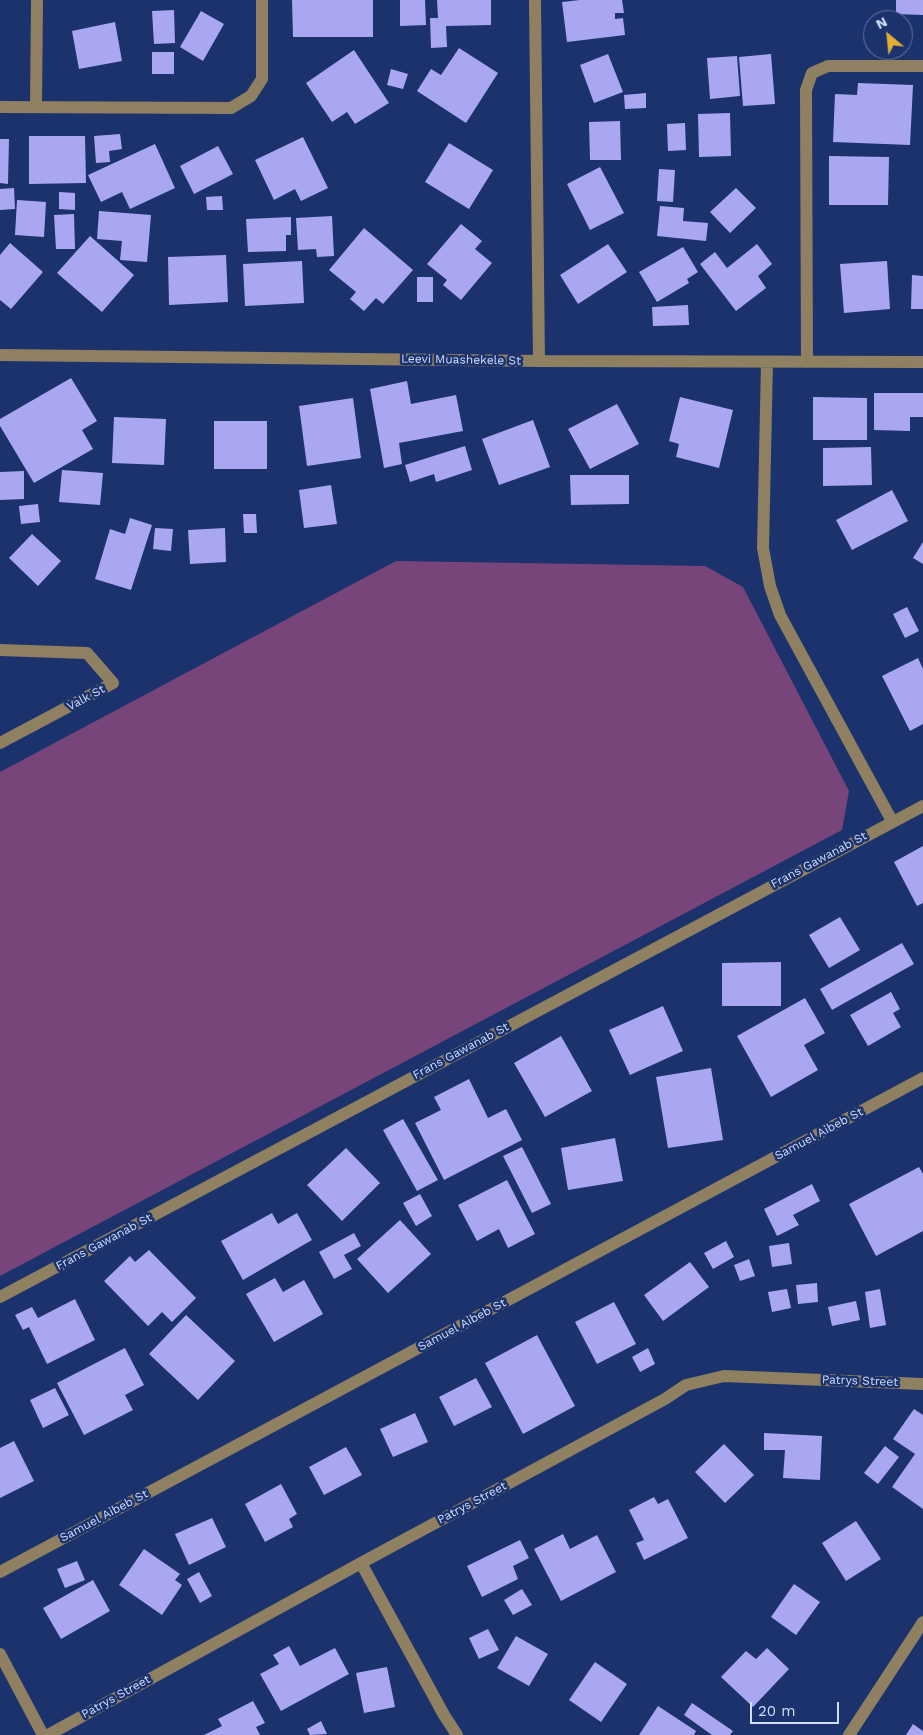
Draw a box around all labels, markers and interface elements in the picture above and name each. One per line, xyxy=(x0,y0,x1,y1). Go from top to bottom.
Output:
north arrow xyxy=(863,10,913,60)
text: N xyxy=(873,13,890,32)
street label: Leevi Muashekele St xyxy=(401,352,521,368)
street label: Valk St xyxy=(64,682,108,714)
street label: Frans Gawanab St xyxy=(768,829,870,891)
street label: Frans Gawanab St xyxy=(410,1020,512,1082)
street label: Samuel Aibeb St xyxy=(772,1105,866,1163)
street label: Frans Gawanab St xyxy=(53,1211,155,1273)
street label: Samuel Aibeb St xyxy=(415,1296,509,1354)
street label: Patrys Street xyxy=(822,1372,898,1390)
street label: Patrys Street xyxy=(435,1479,509,1527)
street label: Samuel Aibeb St xyxy=(57,1487,151,1545)
street label: Patrys Street xyxy=(79,1672,153,1722)
scale bar xyxy=(753,1692,842,1724)
text: 20 m xyxy=(758,1702,796,1720)

